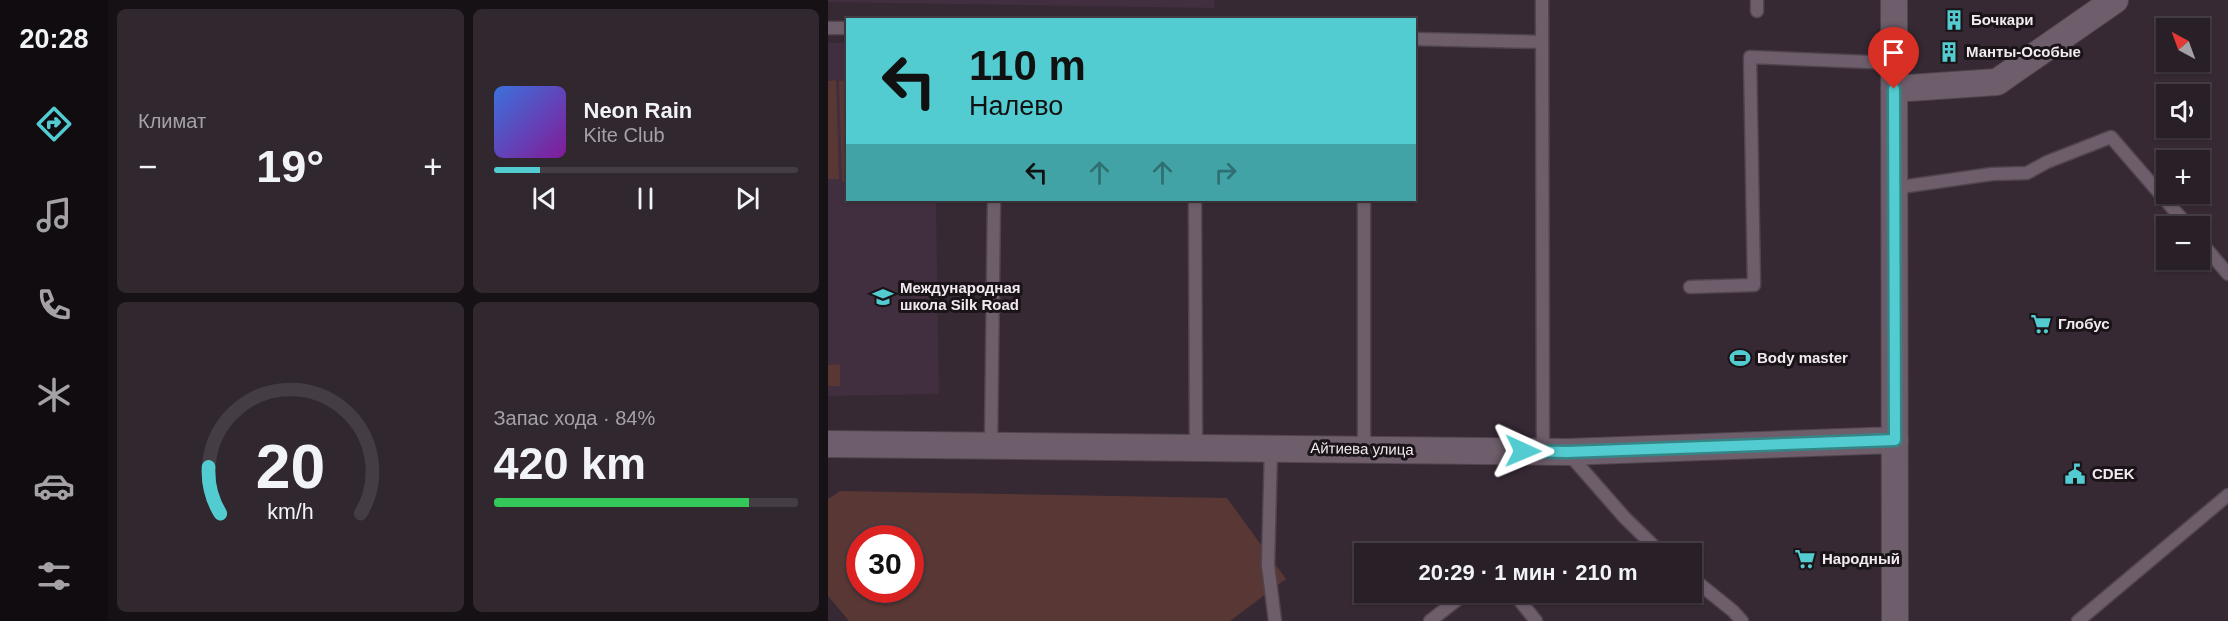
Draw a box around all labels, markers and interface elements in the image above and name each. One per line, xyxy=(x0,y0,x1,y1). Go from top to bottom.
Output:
building icon: Бочкари xyxy=(1942,8,1966,32)
place label: Бочкари xyxy=(1971,11,2034,28)
north arrow xyxy=(2156,18,2210,72)
map controls xyxy=(2156,18,2210,270)
text: 20:28 xyxy=(19,24,89,54)
pin xyxy=(1868,27,1919,89)
icon: arrive xyxy=(1877,36,1910,69)
building icon: Манты-Особые xyxy=(1937,40,1961,64)
icon: left xyxy=(870,42,948,120)
text: 110 m xyxy=(969,42,1086,89)
place label: Манты-Особые xyxy=(1966,43,2081,60)
button: sound xyxy=(2156,84,2210,138)
text: Налево xyxy=(969,91,1063,121)
text: Neon Rain xyxy=(584,98,692,123)
icon: directions xyxy=(33,103,75,145)
text: Климат xyxy=(138,110,206,132)
text: Kite Club xyxy=(584,124,665,146)
text: 19° xyxy=(256,141,324,192)
text: − xyxy=(138,148,157,185)
text: + xyxy=(423,148,443,185)
button: + xyxy=(2156,150,2210,204)
icon: left xyxy=(1020,156,1053,189)
icon: ahead xyxy=(1083,156,1116,189)
icon: ahead xyxy=(1146,156,1179,189)
icon: right xyxy=(1209,156,1242,189)
icon: previous xyxy=(528,182,561,215)
icon: pause xyxy=(629,182,662,215)
icon: next xyxy=(731,182,764,215)
icon: music xyxy=(33,194,75,236)
button: − xyxy=(2156,216,2210,270)
place label: Международная школа Silk Road xyxy=(900,279,1021,313)
icon: phone xyxy=(33,284,75,326)
school or university icon: Международная школа Silk Road xyxy=(871,285,895,309)
supermarket icon: Глобус xyxy=(2029,312,2053,336)
place label: Глобус xyxy=(2058,315,2110,332)
sports icon: Body master xyxy=(1728,346,1752,370)
place label: Body master xyxy=(1757,349,1848,366)
icon: climate xyxy=(33,374,75,416)
text: Запас хода · 84% xyxy=(494,407,655,429)
position arrow xyxy=(1491,419,1555,483)
text: 20 xyxy=(256,432,325,501)
text: 420 km xyxy=(494,438,646,489)
street label: Айтиева улица xyxy=(1310,439,1415,458)
public building icon: CDEK xyxy=(2063,462,2087,486)
icon: car xyxy=(33,465,75,507)
place label: CDEK xyxy=(2092,465,2135,482)
text: km/h xyxy=(267,500,313,524)
speed limit sign: 30 xyxy=(846,525,924,603)
supermarket icon: Народный xyxy=(1793,547,1817,571)
place label: Народный xyxy=(1822,550,1900,567)
icon: filters xyxy=(33,555,75,597)
text: 20:29 · 1 мин · 210 m xyxy=(1418,560,1638,585)

